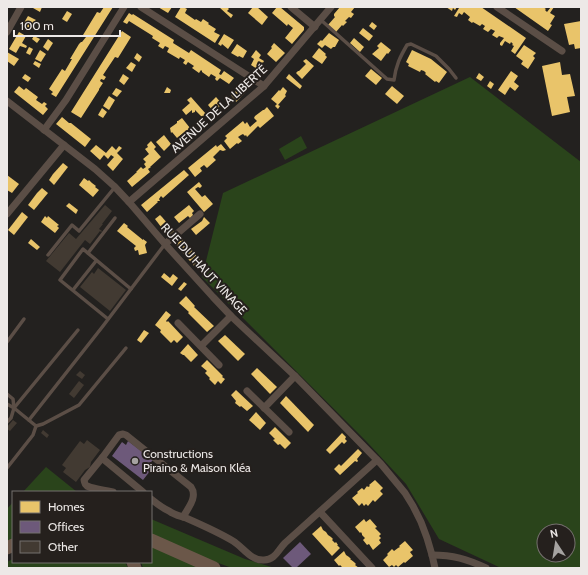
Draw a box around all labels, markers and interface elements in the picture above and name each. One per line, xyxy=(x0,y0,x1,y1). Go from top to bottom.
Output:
scale bar xyxy=(14,12,120,38)
text: 100 m xyxy=(20,18,54,33)
street label: AVENUE DE LA LIBERTÉ xyxy=(167,61,270,156)
street label: RUE DU HAUT VINAGE xyxy=(158,220,251,318)
place label: Constructions Piraino & Maison Kléa xyxy=(143,446,251,475)
marker: Constructions Piraino & Maison Kléa xyxy=(130,456,140,466)
legend xyxy=(12,491,152,563)
text: Homes xyxy=(48,499,85,514)
text: Offices xyxy=(48,519,84,534)
north arrow xyxy=(536,523,576,563)
text: N xyxy=(549,526,559,541)
text: Other xyxy=(48,539,78,554)

